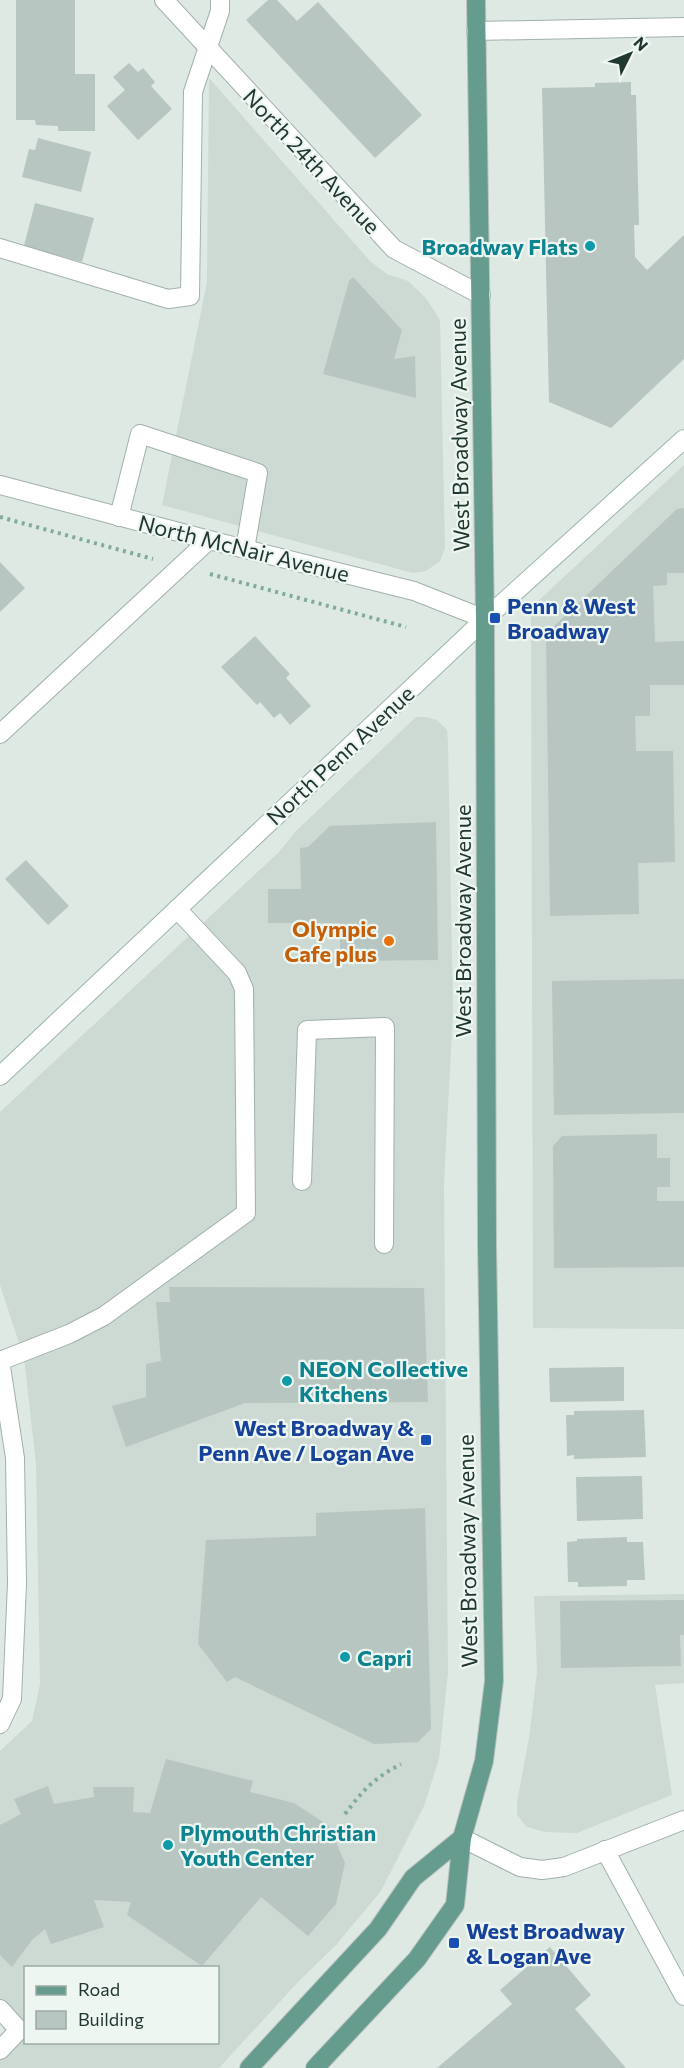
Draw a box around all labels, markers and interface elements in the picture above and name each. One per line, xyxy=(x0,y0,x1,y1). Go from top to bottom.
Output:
north arrow xyxy=(600,24,660,84)
text: N xyxy=(630,33,652,54)
street label: North 24th Avenue xyxy=(238,83,386,239)
place label: Broadway Flats xyxy=(422,233,578,260)
marker: Broadway Flats xyxy=(583,239,597,253)
street label: West Broadway Avenue xyxy=(443,318,475,552)
street label: North McNair Avenue xyxy=(136,509,352,587)
place label: Penn & West Broadway xyxy=(507,592,636,644)
marker: Penn & West Broadway xyxy=(488,611,502,625)
street label: North Penn Avenue xyxy=(261,680,419,830)
street label: West Broadway Avenue xyxy=(449,804,476,1038)
place label: Olympic Cafe plus xyxy=(284,915,377,967)
marker: Olympic Cafe plus xyxy=(382,934,396,948)
place label: NEON Collective Kitchens xyxy=(299,1355,468,1407)
marker: NEON Collective Kitchens xyxy=(280,1374,294,1388)
place label: West Broadway & Penn Ave / Logan Ave xyxy=(198,1414,414,1466)
marker: West Broadway & Penn Ave / Logan Ave xyxy=(419,1433,433,1447)
street label: West Broadway Avenue xyxy=(451,1434,483,1668)
place label: Capri xyxy=(357,1644,412,1671)
marker: Capri xyxy=(338,1650,352,1664)
place label: Plymouth Christian Youth Center xyxy=(180,1819,376,1871)
marker: Plymouth Christian Youth Center xyxy=(161,1838,175,1852)
place label: West Broadway & Logan Ave xyxy=(466,1917,625,1969)
marker: West Broadway & Logan Ave xyxy=(447,1936,461,1950)
legend xyxy=(24,1966,219,2044)
text: Road xyxy=(78,1978,120,2000)
text: Building xyxy=(78,2008,144,2030)

